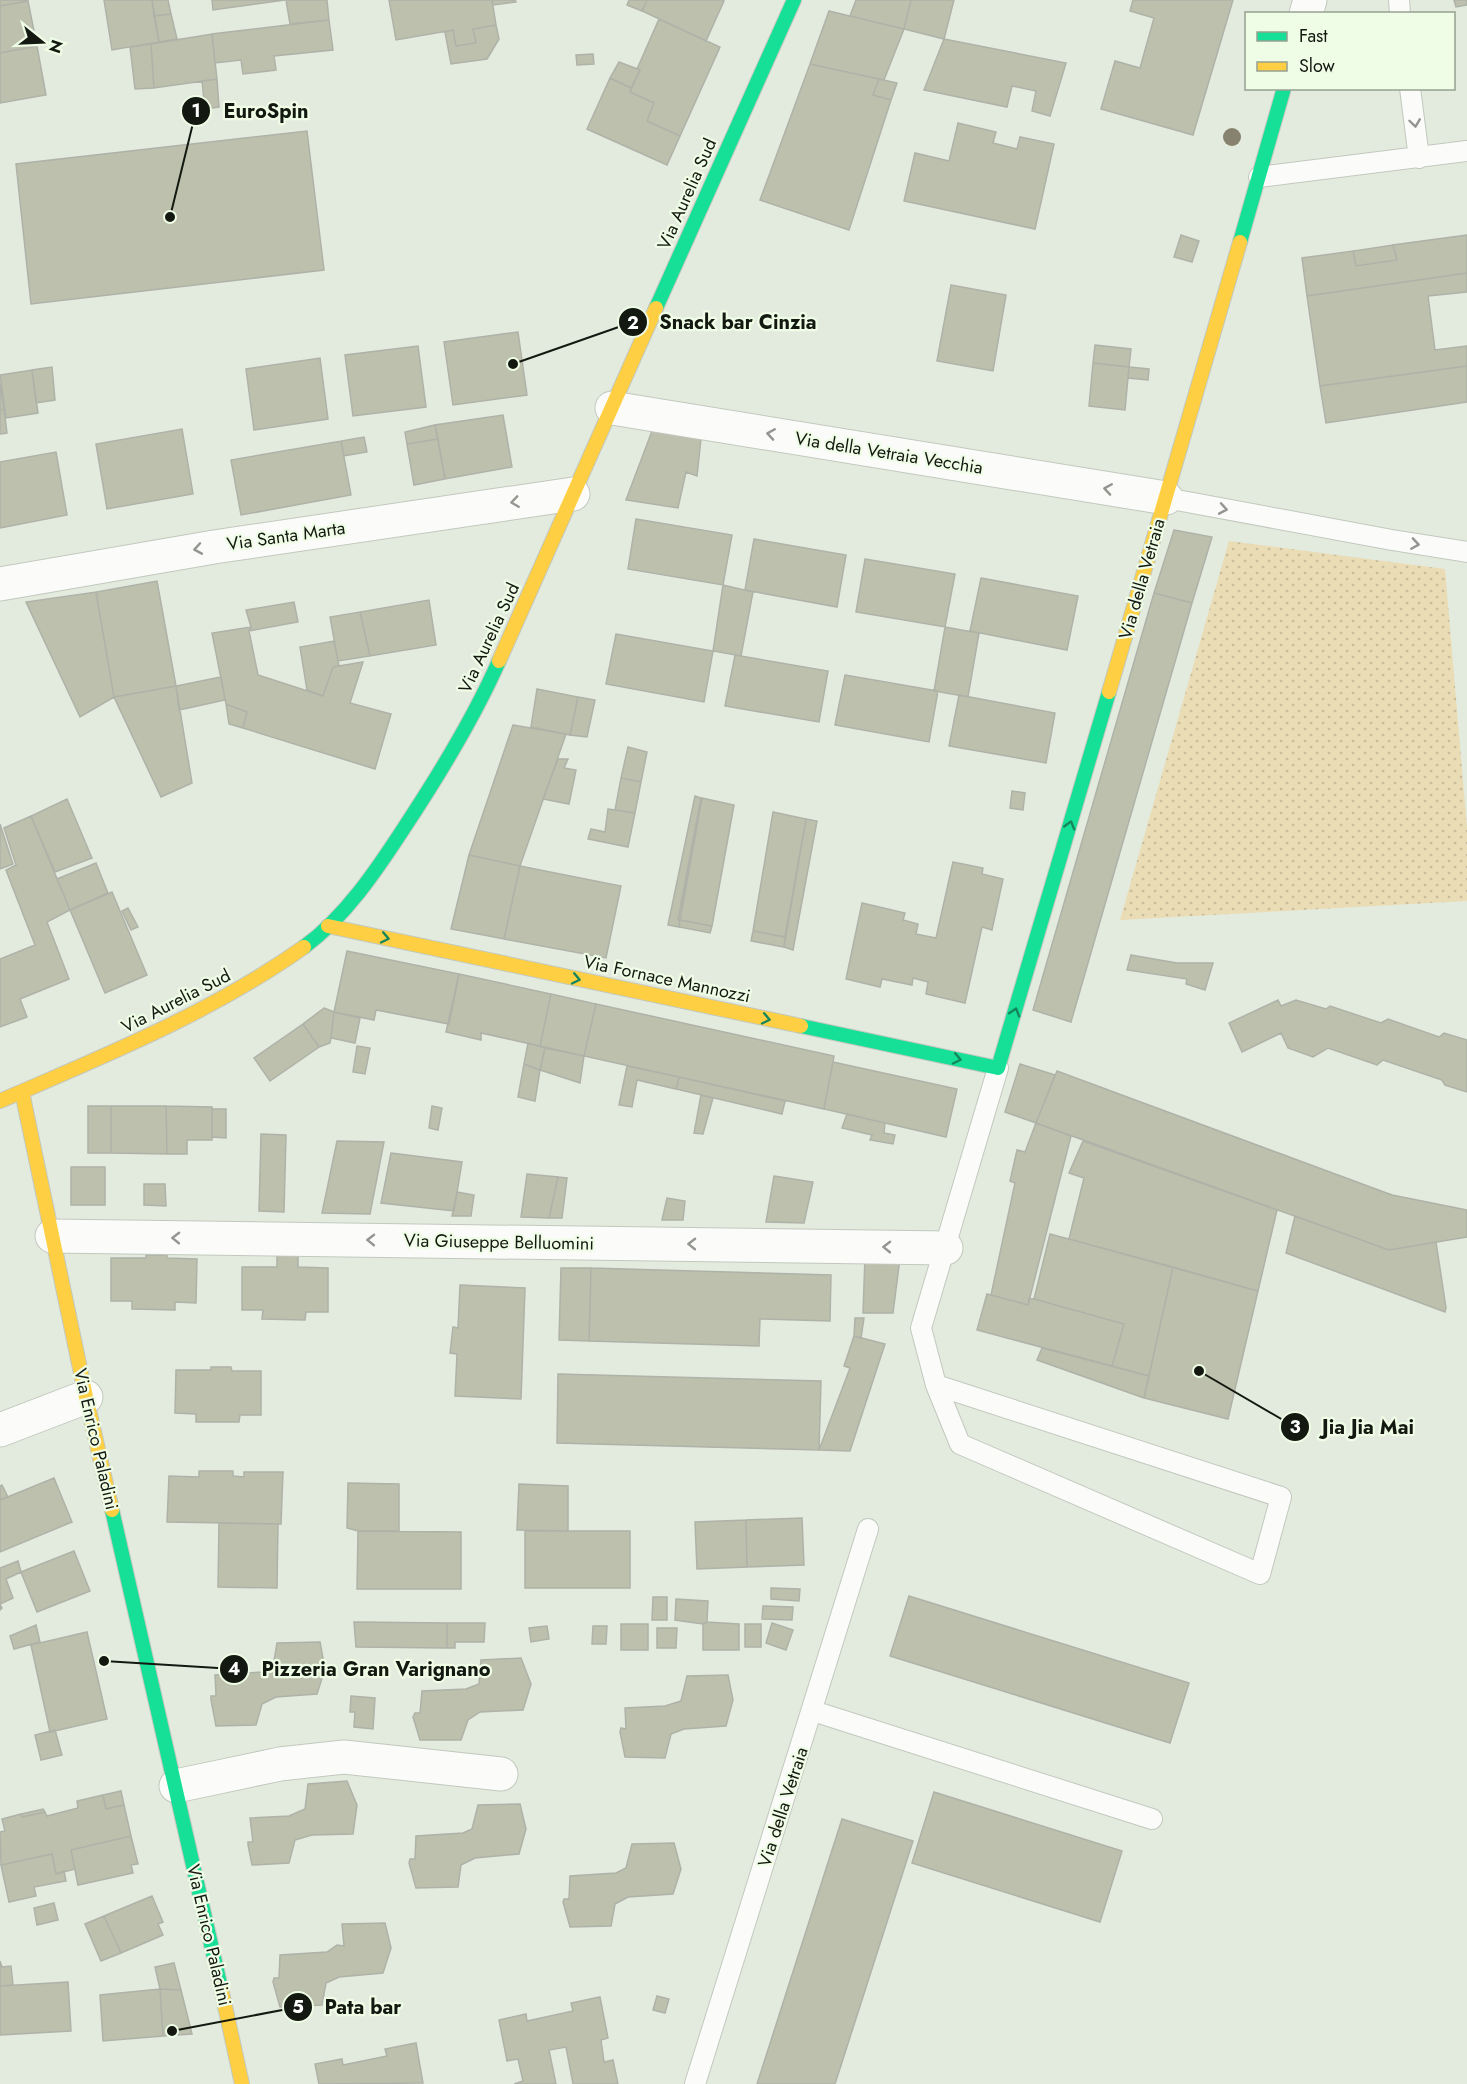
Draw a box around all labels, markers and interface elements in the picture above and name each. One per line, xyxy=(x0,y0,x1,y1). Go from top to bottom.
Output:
north arrow xyxy=(12,12,72,72)
legend xyxy=(1245,12,1455,90)
text: Fast xyxy=(1299,23,1328,49)
text: N xyxy=(43,37,69,56)
text: Slow xyxy=(1299,53,1336,79)
callout: EuroSpin xyxy=(181,92,320,130)
text: EuroSpin xyxy=(223,97,309,126)
text: 1 xyxy=(191,98,201,124)
one-way arrow xyxy=(1408,118,1421,128)
street label: Via Aurelia Sud xyxy=(651,134,723,254)
callout: Snack bar Cinzia xyxy=(618,303,829,341)
text: Snack bar Cinzia xyxy=(659,308,817,337)
text: 2 xyxy=(627,310,639,336)
street label: Via della Vetraia Vecchia xyxy=(793,425,985,481)
one-way arrow xyxy=(766,428,776,441)
one-way arrow xyxy=(1104,483,1113,495)
one-way arrow xyxy=(510,496,520,508)
one-way arrow xyxy=(1218,502,1228,515)
street label: Via Santa Marta xyxy=(225,515,347,557)
street label: Via della Vetraia xyxy=(1112,515,1172,643)
one-way arrow xyxy=(1411,537,1420,549)
one-way arrow xyxy=(193,543,202,555)
street label: Via Aurelia Sud xyxy=(452,578,526,698)
one-way arrow xyxy=(1063,820,1075,831)
one-way arrow xyxy=(380,931,390,944)
street label: Via Fornace Mannozzi xyxy=(581,949,753,1009)
street label: Via Aurelia Sud xyxy=(117,962,235,1040)
one-way arrow xyxy=(570,971,580,984)
one-way arrow xyxy=(1008,1007,1020,1018)
one-way arrow xyxy=(761,1012,771,1025)
one-way arrow xyxy=(952,1052,962,1065)
street label: Via Giuseppe Belluomini xyxy=(404,1227,594,1257)
one-way arrow xyxy=(172,1232,181,1244)
one-way arrow xyxy=(367,1234,376,1246)
one-way arrow xyxy=(688,1238,697,1251)
one-way arrow xyxy=(883,1241,892,1253)
street label: Via Enrico Paladini xyxy=(67,1366,125,1512)
callout: Jia Jia Mai xyxy=(1280,1408,1426,1446)
text: Jia Jia Mai xyxy=(1318,1413,1414,1442)
text: 3 xyxy=(1289,1414,1301,1440)
callout: Pizzeria Gran Varignano xyxy=(219,1650,502,1688)
text: Pizzeria Gran Varignano xyxy=(262,1655,491,1684)
text: 4 xyxy=(228,1656,240,1682)
street label: Via della Vetraia xyxy=(751,1744,815,1870)
street label: Via Enrico Paladini xyxy=(180,1862,238,2008)
callout: Pata bar xyxy=(283,1988,414,2026)
text: Pata bar xyxy=(324,1993,402,2022)
text: 5 xyxy=(292,1994,304,2020)

